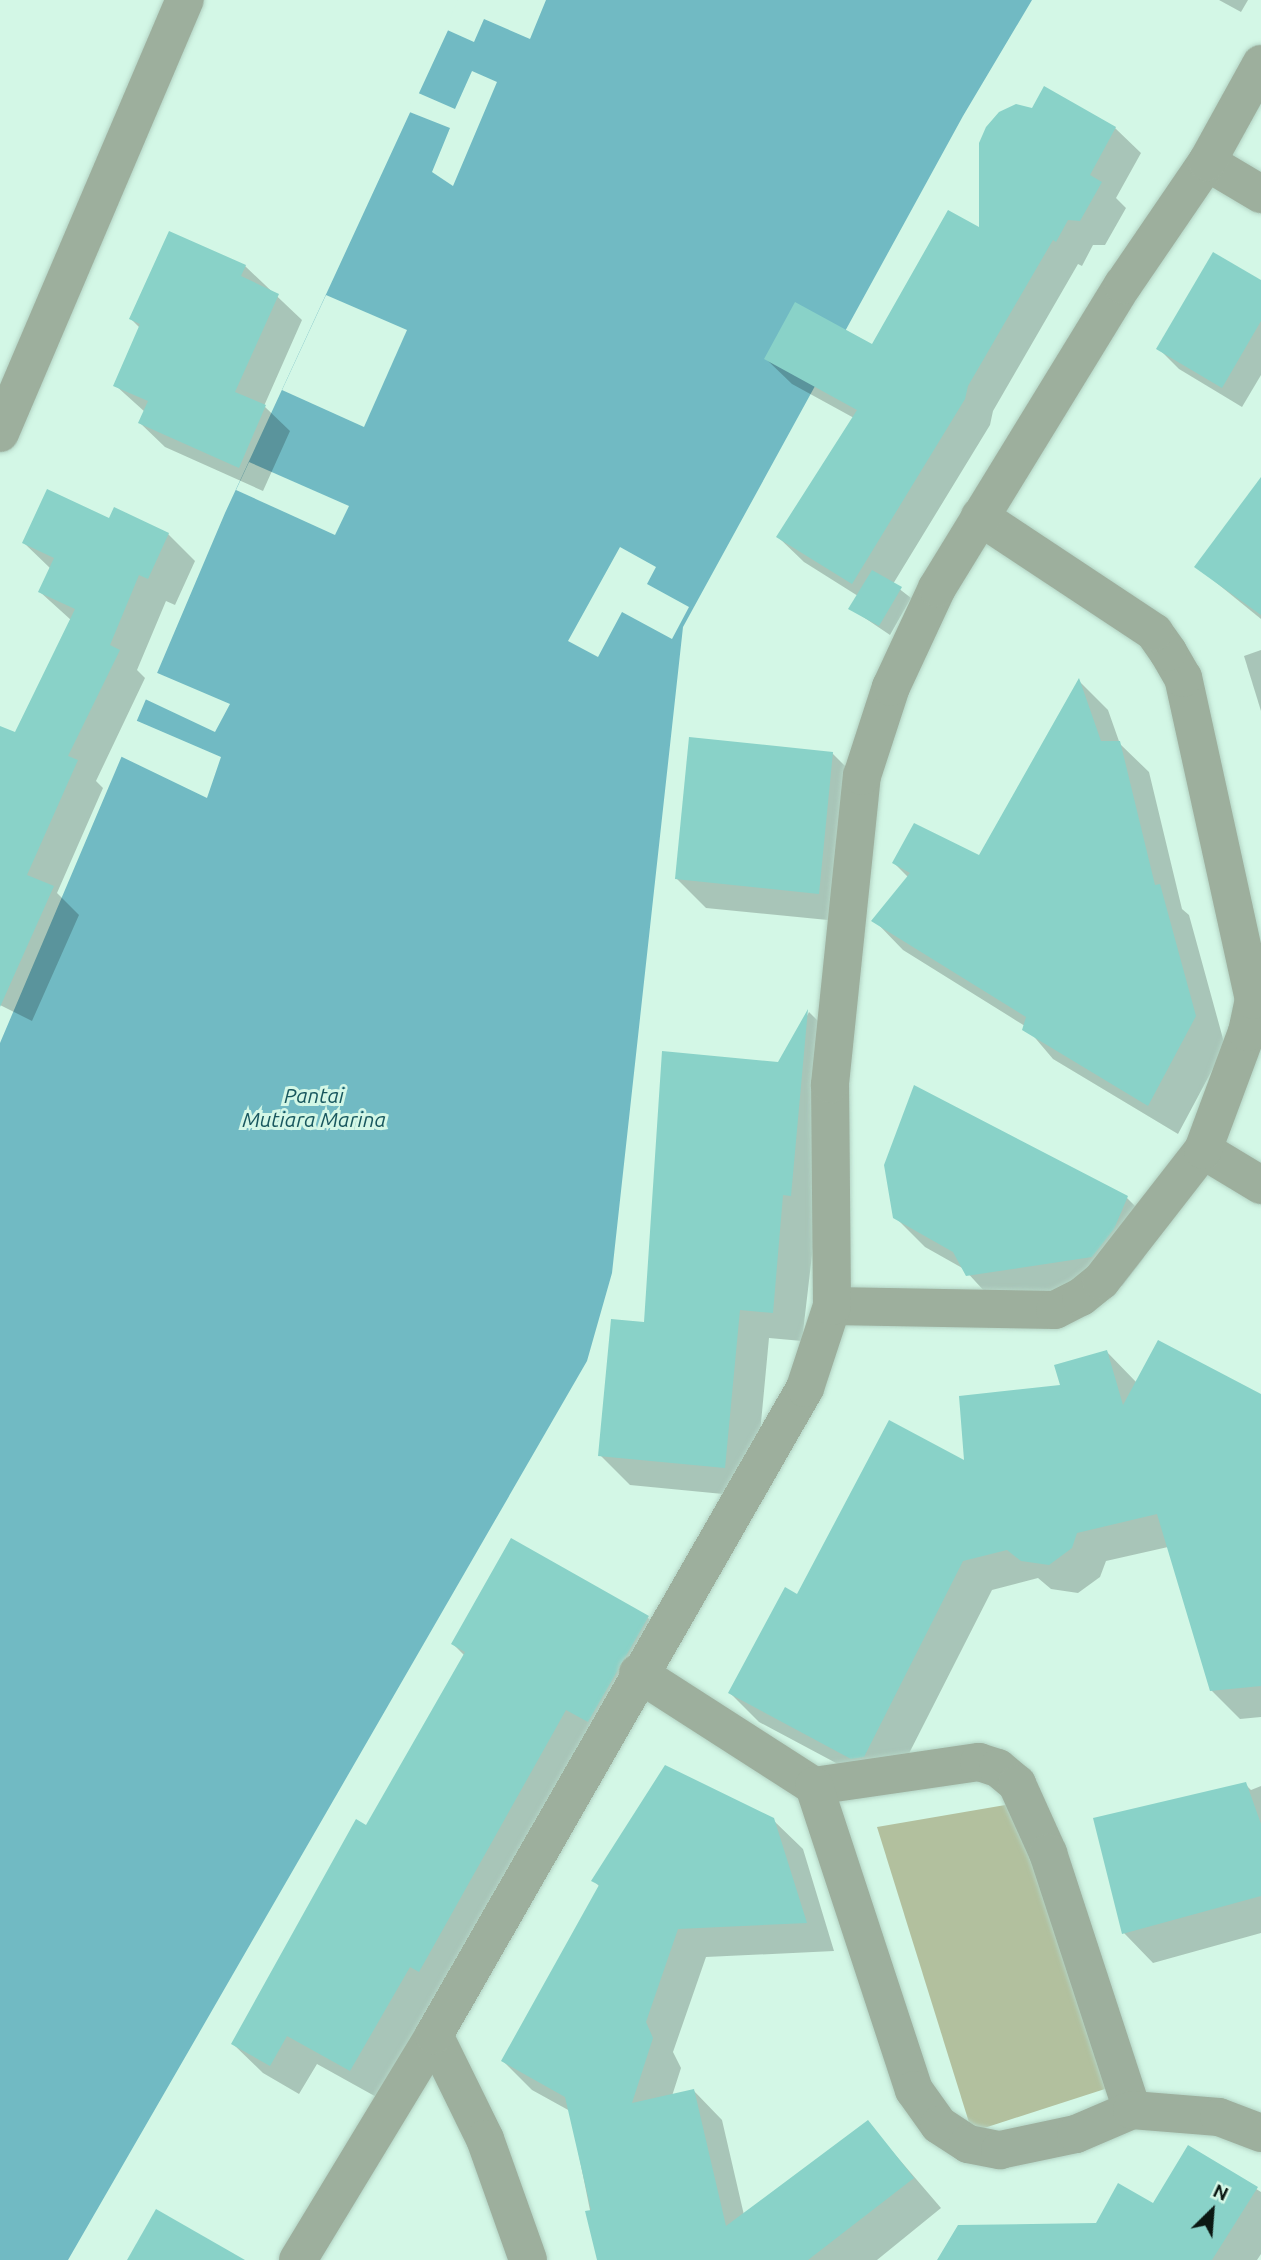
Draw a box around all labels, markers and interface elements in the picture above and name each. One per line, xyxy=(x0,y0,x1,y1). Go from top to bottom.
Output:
water label: Pantai Mutiara Marina xyxy=(242,1082,386,1132)
north arrow xyxy=(1177,2176,1247,2246)
text: N xyxy=(1210,2179,1232,2205)

